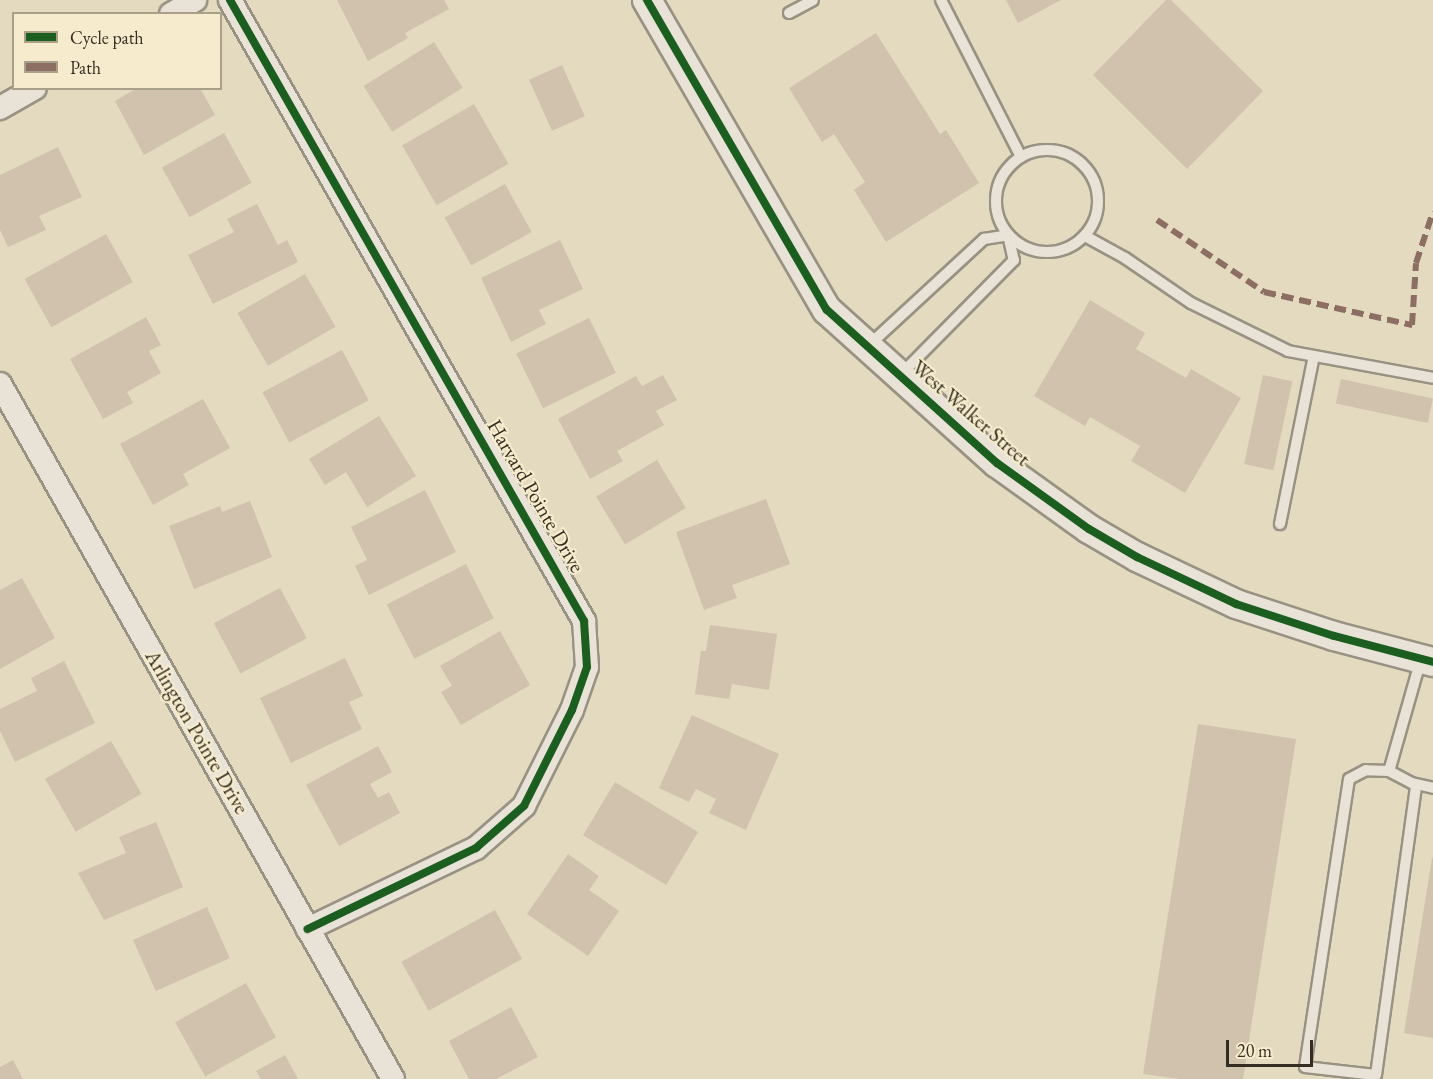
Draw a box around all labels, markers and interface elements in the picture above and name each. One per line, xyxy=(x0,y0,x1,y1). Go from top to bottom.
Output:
legend xyxy=(12,12,222,90)
text: Cycle path xyxy=(70,26,144,49)
text: Path xyxy=(70,56,101,79)
street label: West Walker Street xyxy=(907,355,1035,471)
street label: Harvard Pointe Drive xyxy=(482,415,590,577)
street label: Arlington Pointe Drive xyxy=(140,645,254,819)
scale bar xyxy=(1229,1028,1316,1066)
text: 20 m xyxy=(1237,1039,1272,1062)

